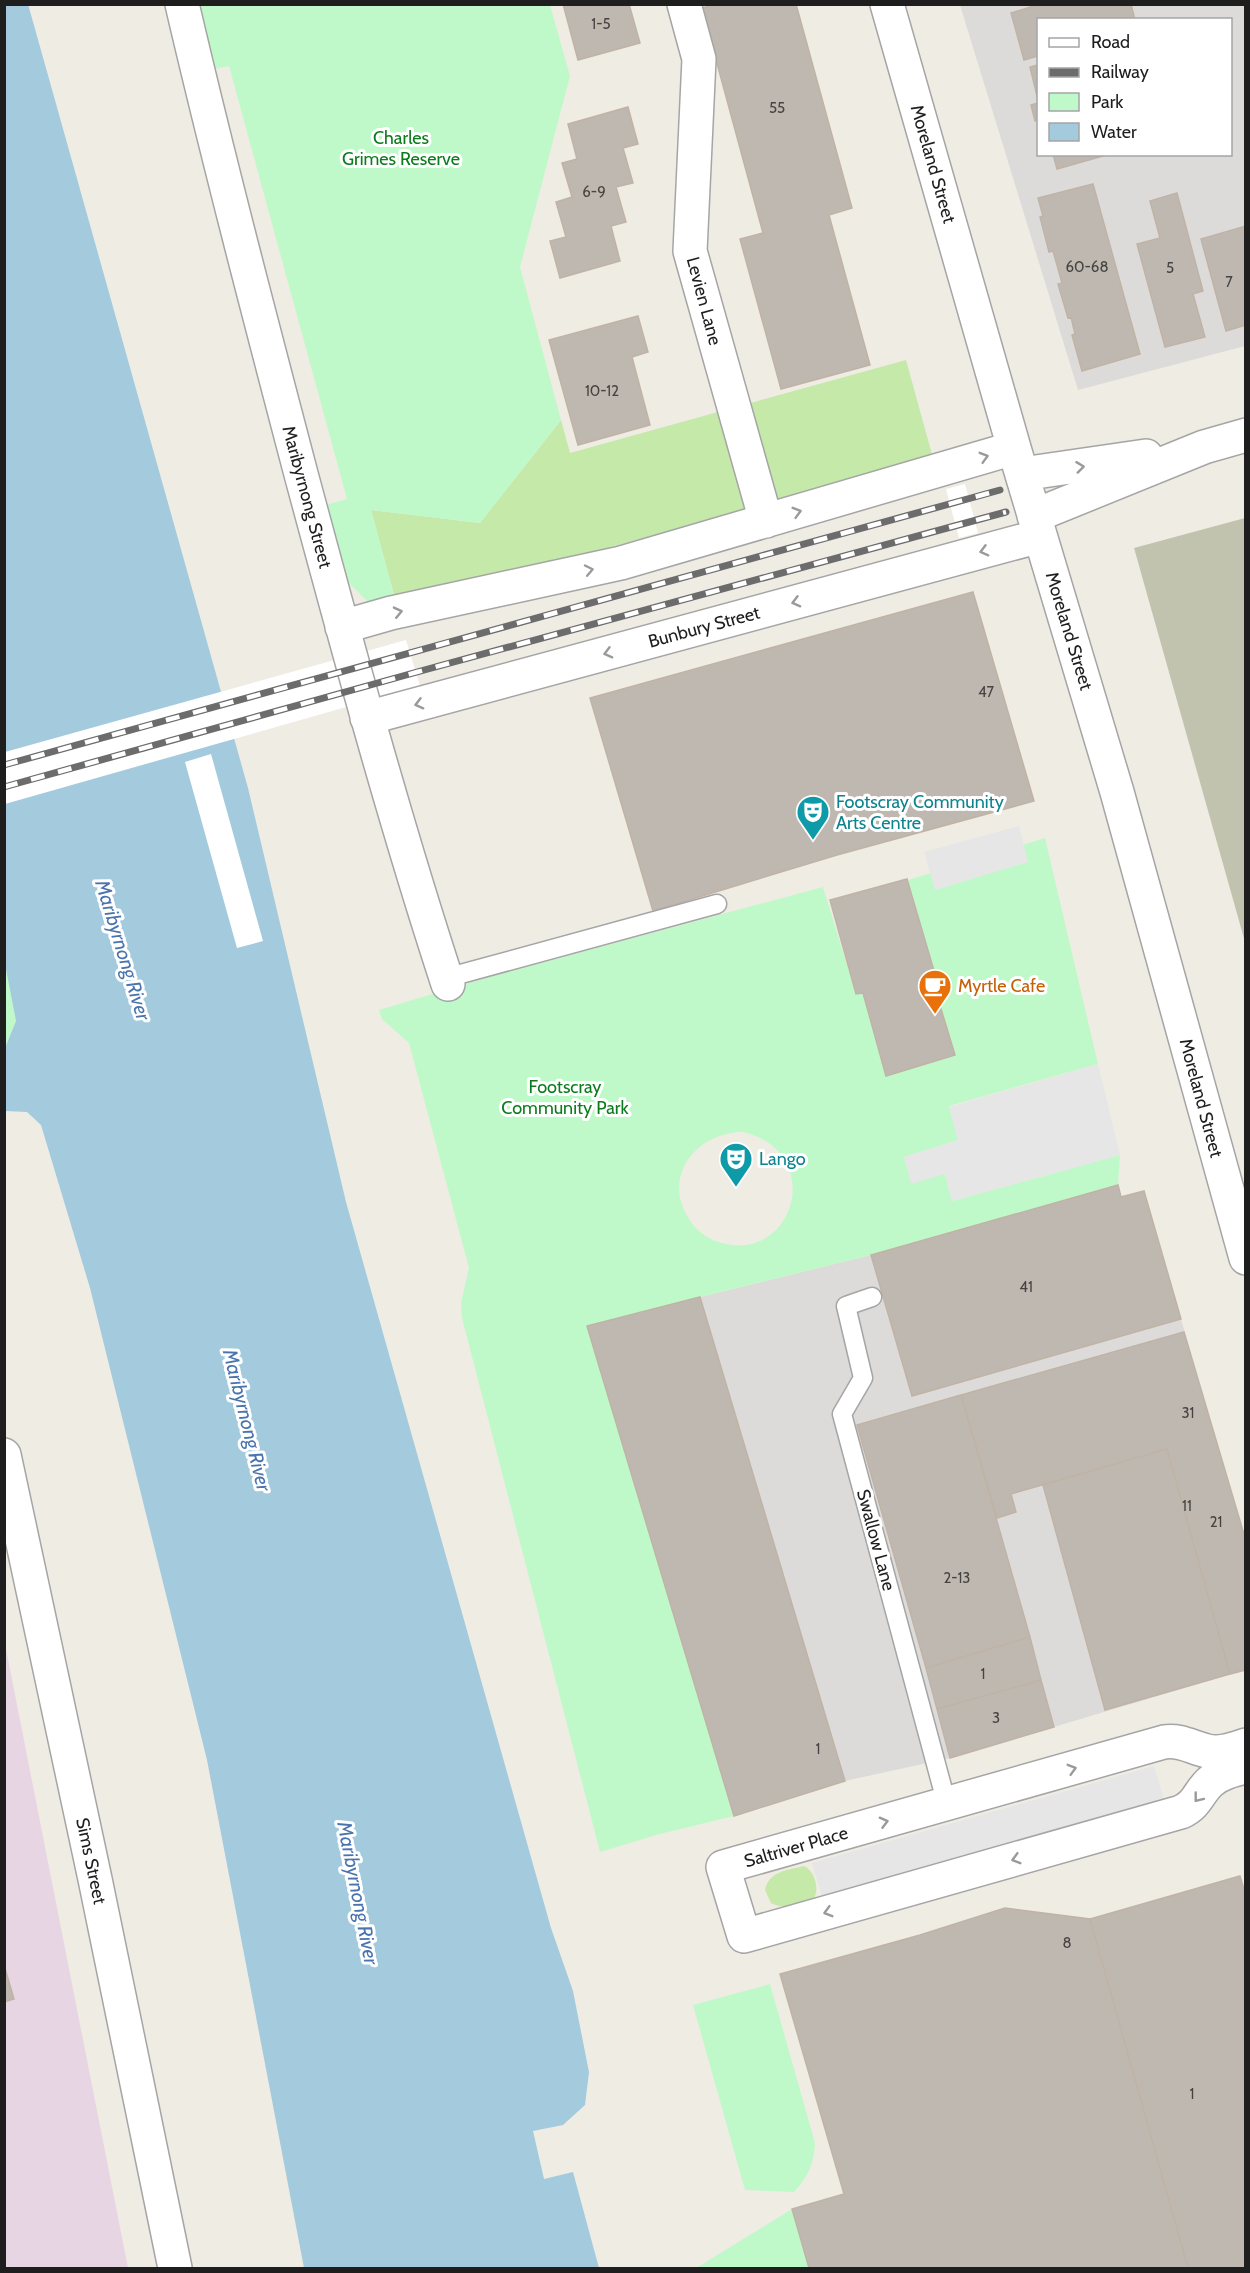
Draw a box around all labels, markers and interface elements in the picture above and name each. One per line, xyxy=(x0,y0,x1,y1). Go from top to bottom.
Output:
house number: 1-5 xyxy=(591,15,611,33)
legend xyxy=(1037,18,1232,156)
text: Road xyxy=(1091,31,1130,53)
text: Railway xyxy=(1091,61,1149,83)
text: Park xyxy=(1091,91,1124,113)
house number: 55 xyxy=(769,99,785,117)
street label: Moreland Street xyxy=(906,102,960,226)
text: Water xyxy=(1091,121,1137,143)
park label: Charles Grimes Reserve xyxy=(342,127,460,170)
house number: 6-9 xyxy=(582,183,606,201)
street label: Levien Lane xyxy=(682,254,726,348)
house number: 60-68 xyxy=(1066,258,1108,276)
house number: 5 xyxy=(1166,259,1174,277)
house number: 7 xyxy=(1225,273,1233,291)
house number: 10-12 xyxy=(585,382,619,400)
street label: Maribyrnong Street xyxy=(277,423,337,571)
one-way arrow xyxy=(978,452,989,464)
one-way arrow xyxy=(1076,461,1085,473)
one-way arrow xyxy=(791,507,802,519)
one-way arrow xyxy=(979,544,989,557)
one-way arrow xyxy=(583,565,593,578)
street label: Moreland Street xyxy=(1041,569,1097,693)
one-way arrow xyxy=(791,595,802,607)
street label: Bunbury Street xyxy=(646,602,762,652)
one-way arrow xyxy=(393,606,403,619)
one-way arrow xyxy=(603,646,613,658)
house number: 47 xyxy=(978,683,995,701)
one-way arrow xyxy=(414,697,425,709)
place label: Footscray Community Arts Centre xyxy=(836,791,1004,834)
theatre icon: Footscray Community Arts Centre xyxy=(795,794,831,841)
water label: Maribyrnong River xyxy=(90,876,156,1024)
cafe icon: Myrtle Cafe xyxy=(917,968,953,1015)
place label: Myrtle Cafe xyxy=(958,975,1045,997)
street label: Moreland Street xyxy=(1175,1036,1227,1160)
park label: Footscray Community Park xyxy=(501,1076,630,1119)
theatre icon: Lango xyxy=(718,1141,754,1188)
place label: Lango xyxy=(759,1148,806,1170)
house number: 41 xyxy=(1019,1278,1033,1296)
water label: Maribyrnong River xyxy=(218,1346,276,1494)
house number: 31 xyxy=(1181,1404,1195,1422)
street label: Swallow Lane xyxy=(852,1487,900,1593)
house number: 11 xyxy=(1182,1497,1192,1515)
house number: 21 xyxy=(1210,1513,1222,1531)
house number: 2-13 xyxy=(944,1569,970,1587)
house number: 1 xyxy=(981,1665,985,1683)
house number: 3 xyxy=(992,1709,1000,1727)
house number: 1 xyxy=(816,1740,820,1758)
one-way arrow xyxy=(1066,1764,1077,1776)
one-way arrow xyxy=(1195,1791,1206,1802)
street label: Sims Street xyxy=(71,1816,111,1906)
one-way arrow xyxy=(878,1817,889,1829)
water label: Maribyrnong River xyxy=(332,1818,384,1967)
street label: Saltriver Place xyxy=(742,1822,850,1872)
one-way arrow xyxy=(1011,1852,1022,1864)
one-way arrow xyxy=(823,1905,834,1917)
house number: 8 xyxy=(1062,1934,1072,1952)
house number: 1 xyxy=(1190,2085,1194,2103)

